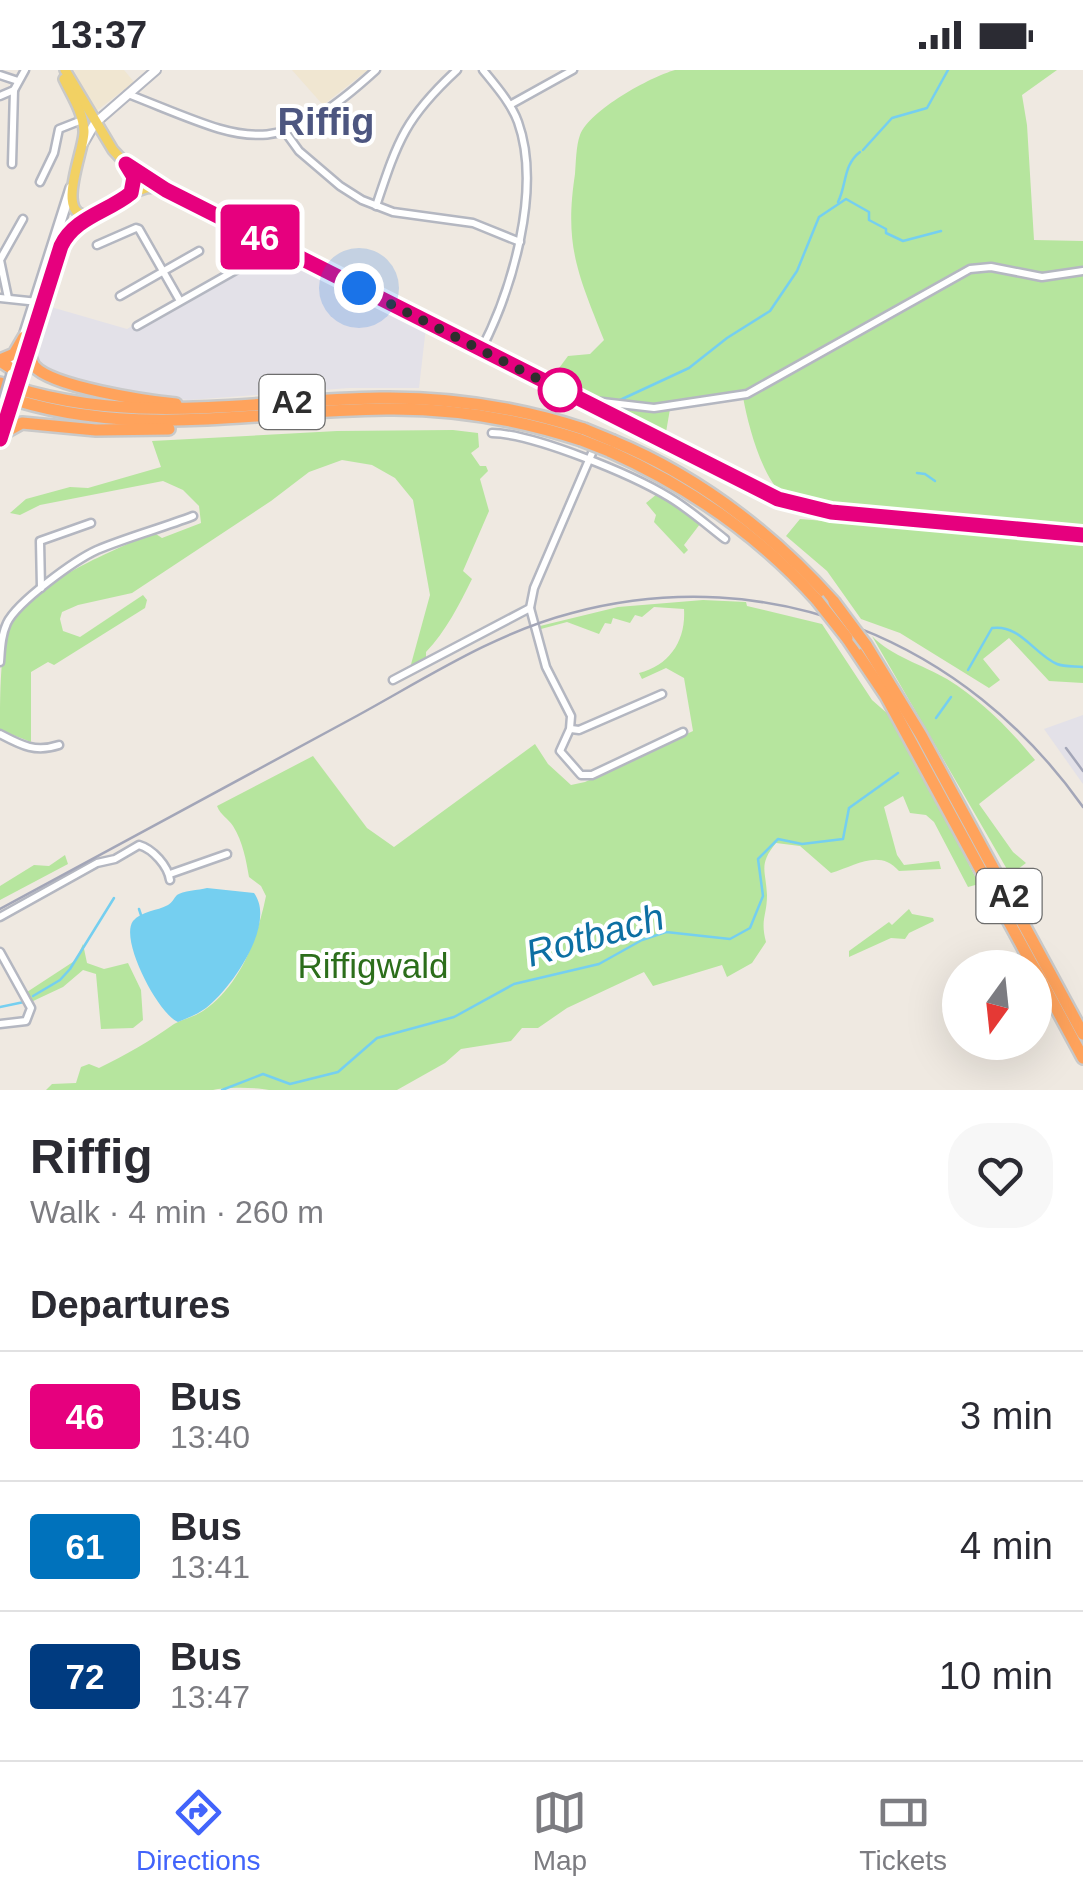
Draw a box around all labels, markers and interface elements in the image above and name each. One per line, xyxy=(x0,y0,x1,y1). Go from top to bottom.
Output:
text: 13:37 xyxy=(50,14,147,56)
district label: Riffig xyxy=(277,101,375,143)
line badge: 46 xyxy=(215,204,305,270)
text: 46 xyxy=(241,218,279,257)
your location xyxy=(334,263,384,313)
unlabelled marker xyxy=(539,369,581,411)
road number: A2 xyxy=(260,375,324,429)
road number: A2 xyxy=(976,869,1042,923)
water label: Rotbach xyxy=(521,895,669,975)
park label: Riffigwald xyxy=(297,946,449,985)
north arrow xyxy=(942,950,1052,1060)
map controls xyxy=(942,950,1052,1060)
button: heart xyxy=(948,1123,1053,1228)
text: Riffig xyxy=(30,1130,153,1183)
text: Walk · 4 min · 260 m xyxy=(30,1194,324,1230)
text: Departures xyxy=(30,1284,231,1326)
text: Bus xyxy=(170,1376,242,1418)
text: 3 min xyxy=(960,1395,1053,1437)
text: 46 xyxy=(66,1397,104,1436)
text: 13:40 xyxy=(170,1419,250,1455)
text: Bus xyxy=(170,1506,242,1548)
text: 4 min xyxy=(960,1525,1053,1567)
text: 61 xyxy=(66,1527,104,1566)
text: 13:41 xyxy=(170,1549,250,1585)
text: Bus xyxy=(170,1636,242,1678)
text: 10 min xyxy=(939,1655,1053,1697)
text: 72 xyxy=(66,1657,104,1696)
text: 13:47 xyxy=(170,1679,250,1715)
tab: Directions xyxy=(136,1785,260,1877)
tab: Map xyxy=(532,1785,587,1877)
tab: Tickets xyxy=(859,1785,947,1877)

